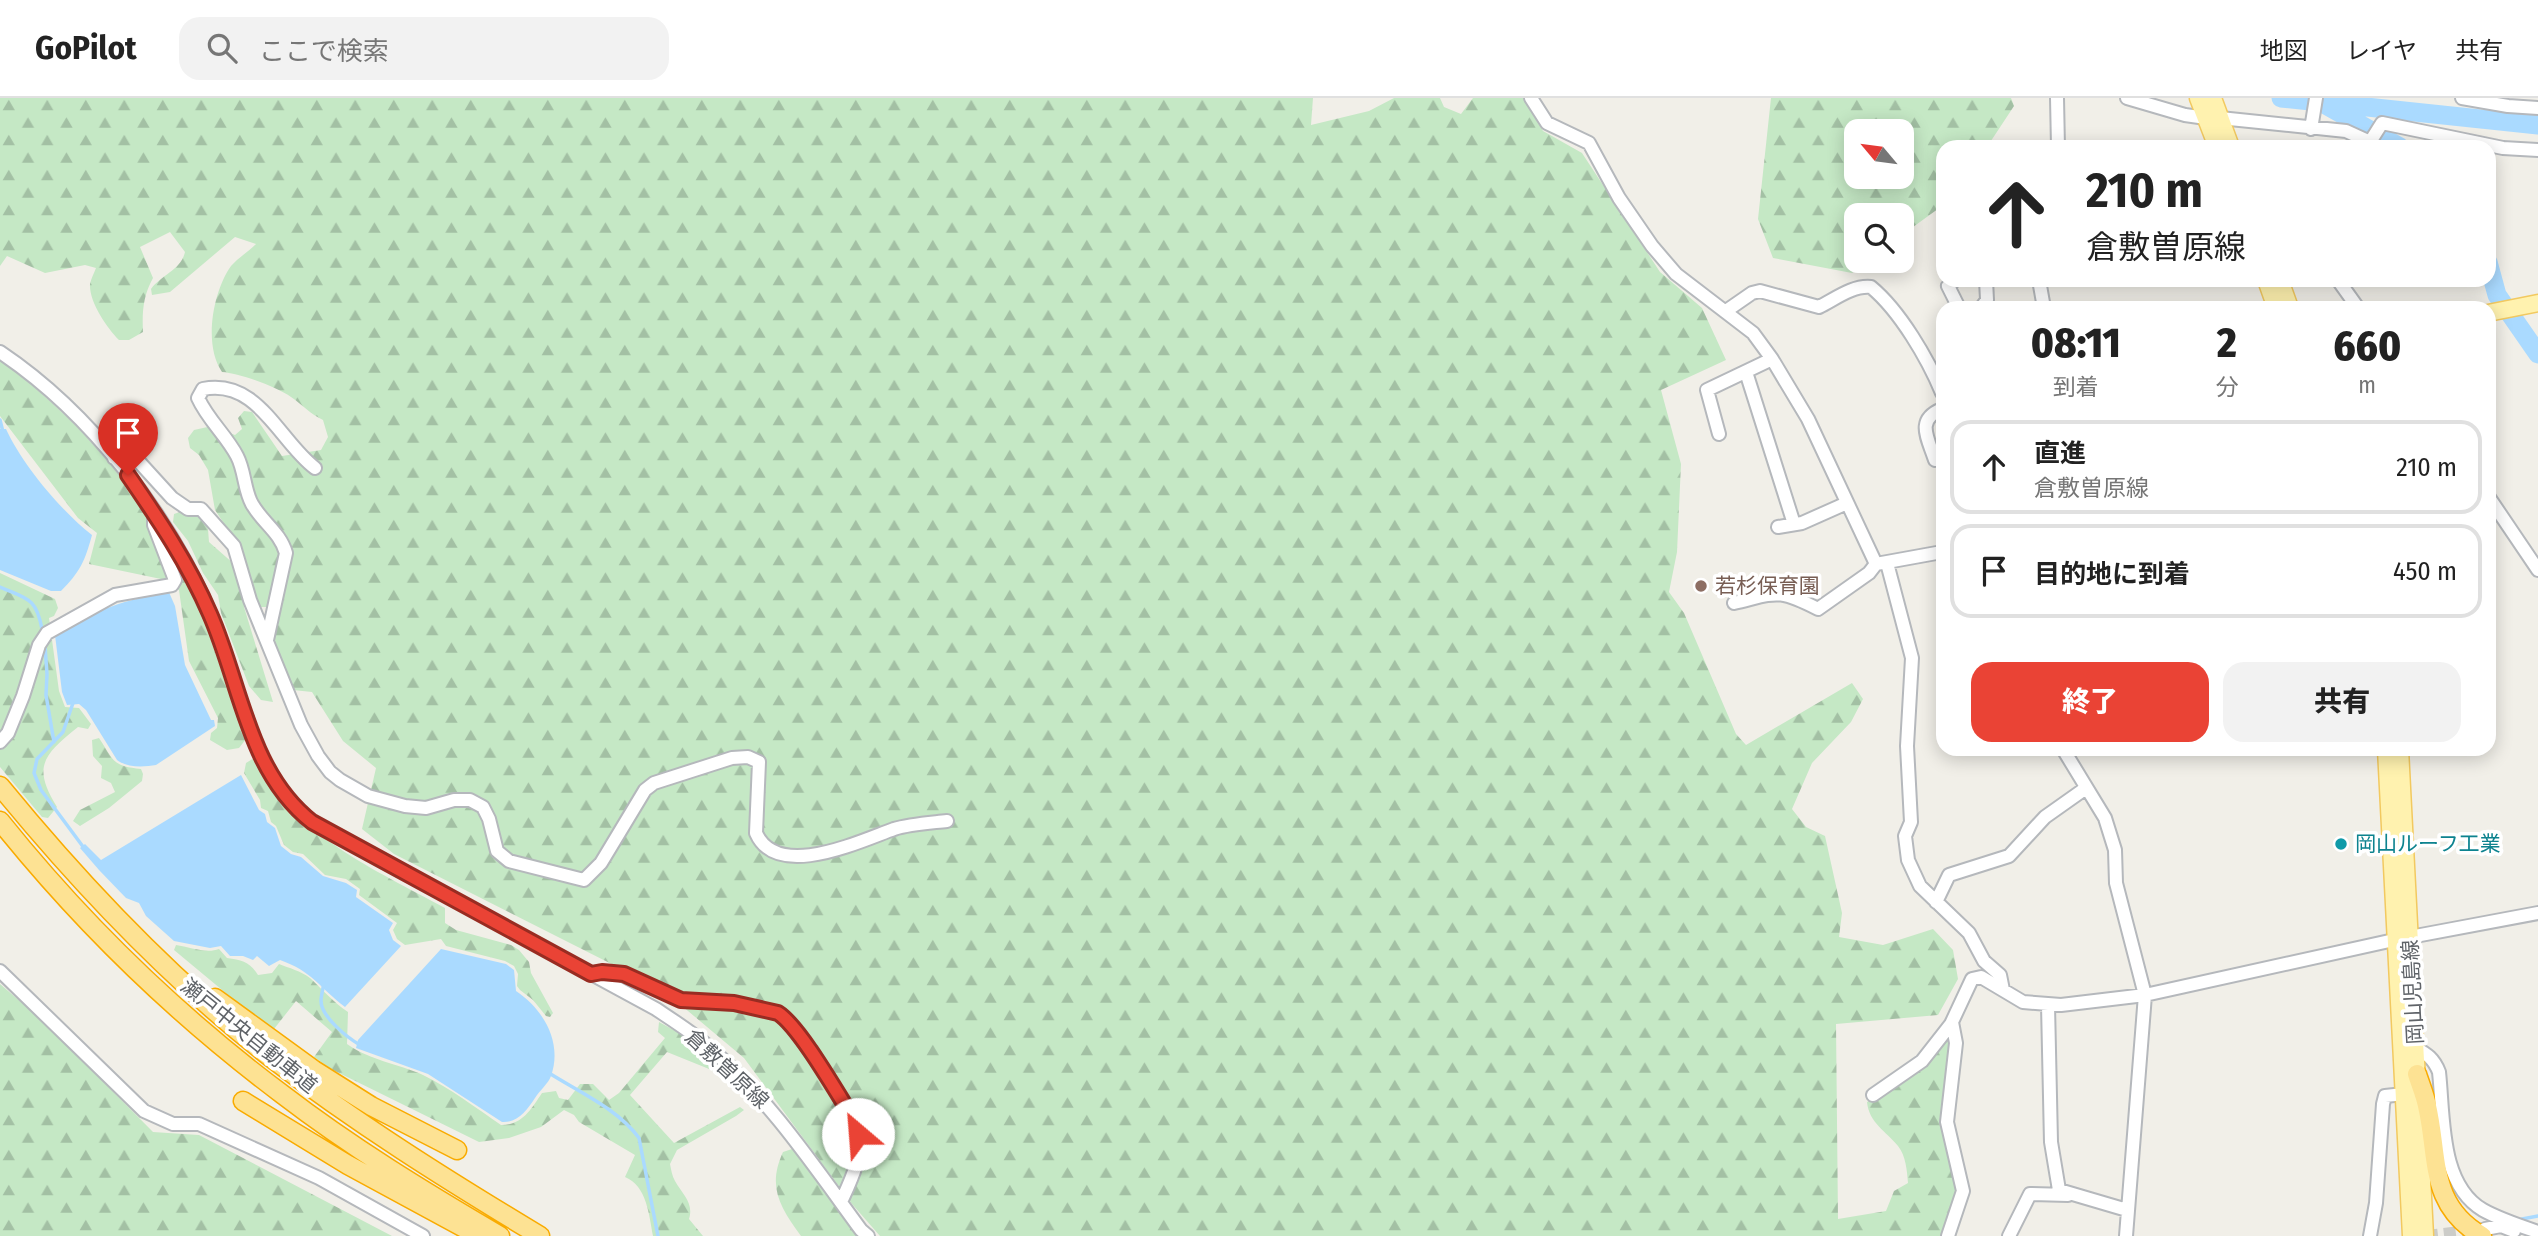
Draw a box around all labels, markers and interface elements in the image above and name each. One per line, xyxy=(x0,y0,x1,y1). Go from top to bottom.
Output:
search box xyxy=(179,17,669,80)
text: GoPilot xyxy=(35,28,137,68)
icon: search xyxy=(203,29,241,67)
text: ここで検索 xyxy=(259,36,389,67)
text: 地図 xyxy=(2260,37,2308,65)
text: レイヤ xyxy=(2346,37,2417,65)
text: 共有 xyxy=(2455,37,2503,65)
north arrow xyxy=(1844,119,1914,189)
map controls xyxy=(1844,119,1914,273)
text: 210 m xyxy=(2086,161,2203,220)
icon: ahead xyxy=(1971,168,2062,259)
button: search xyxy=(1844,203,1914,273)
text: 倉敷曽原線 xyxy=(2086,228,2246,266)
text: 08:11 xyxy=(2031,318,2121,368)
text: 2 xyxy=(2217,318,2237,368)
text: 660 xyxy=(2333,321,2401,371)
text: m xyxy=(2358,371,2376,399)
text: 到着 xyxy=(2053,373,2099,401)
text: 分 xyxy=(2215,373,2238,401)
pin xyxy=(98,403,158,475)
icon: arrive xyxy=(109,414,147,452)
text: 直進 xyxy=(2034,438,2086,469)
icon: ahead xyxy=(1975,448,2013,486)
text: 210 m xyxy=(2396,452,2457,483)
text: 倉敷曽原線 xyxy=(2034,474,2149,502)
icon: arrive xyxy=(1975,552,2013,590)
text: 450 m xyxy=(2393,556,2457,587)
text: 目的地に到着 xyxy=(2034,559,2190,590)
place label: 若杉保育園 xyxy=(1715,573,1820,599)
marker: 若杉保育園 xyxy=(1693,578,1709,594)
button: 終了 xyxy=(1971,662,2209,742)
button: 共有 xyxy=(2223,662,2461,742)
place label: 岡山ルーフ工業 xyxy=(2355,831,2501,857)
marker: 岡山ルーフ工業 xyxy=(2333,836,2349,852)
street label: 岡山児島線 xyxy=(2397,939,2429,1045)
street label: 瀬戸中央自動車道 xyxy=(176,973,322,1099)
street label: 倉敷曽原線 xyxy=(680,1024,774,1114)
position arrow xyxy=(821,1097,895,1171)

